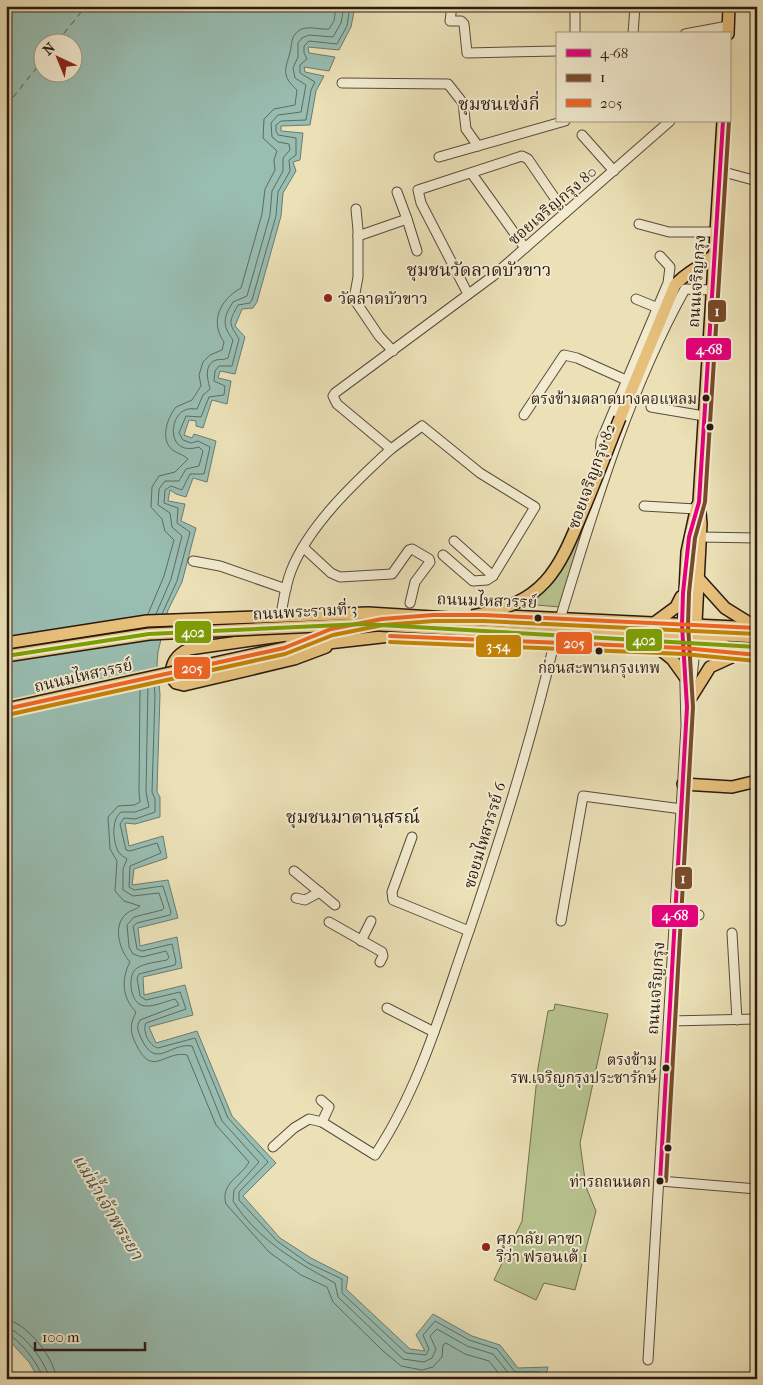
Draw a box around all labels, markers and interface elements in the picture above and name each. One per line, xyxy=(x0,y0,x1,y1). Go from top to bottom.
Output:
north arrow xyxy=(32,32,82,82)
legend xyxy=(556,32,730,122)
text: N xyxy=(40,39,59,59)
text: 4-68 xyxy=(600,44,628,62)
text: 1 xyxy=(600,68,605,86)
district label: ชุมชนเซ่งกี่ xyxy=(458,90,540,116)
text: 205 xyxy=(600,94,622,112)
street label: ซอยเจริญกรุง 80 xyxy=(504,162,602,251)
street label: ถนนเจริญกรุง xyxy=(684,234,711,328)
district label: ชุมชนวัดลาดบัวขาว xyxy=(407,260,551,282)
place label: วัดลาดบัวขาว xyxy=(338,289,428,308)
marker: วัดลาดบัวขาว xyxy=(322,292,334,304)
line badge: 1 xyxy=(707,299,727,323)
text: 1 xyxy=(715,303,720,320)
line badge: 4-68 xyxy=(685,337,732,361)
text: 4-68 xyxy=(695,341,722,358)
place label: ตรงข้ามตลาดบางคอแหลม xyxy=(531,390,697,408)
marker: ตรงข้ามตลาดบางคอแหลม xyxy=(701,393,711,403)
street label: ซอยเจริญกรุง 82 xyxy=(564,421,621,532)
unlabelled marker xyxy=(705,422,715,432)
street label: ถนนมไหสวรรย์ xyxy=(436,588,538,612)
street label: ถนนพระรามที่ 3 xyxy=(252,597,358,624)
unlabelled marker xyxy=(533,613,543,623)
line badge: 402 xyxy=(174,620,212,644)
text: 402 xyxy=(180,624,205,641)
line badge: 402 xyxy=(625,628,663,652)
line badge: 205 xyxy=(555,631,593,655)
text: 402 xyxy=(631,632,656,649)
line badge: 3-54 xyxy=(475,634,522,658)
text: 205 xyxy=(564,635,584,652)
text: 3-54 xyxy=(486,638,511,655)
marker: ก่อนสะพานกรุงเทพ xyxy=(594,646,604,656)
street label: ถนนมไหสวรรย์ xyxy=(32,654,134,696)
line badge: 205 xyxy=(173,656,211,680)
place label: ก่อนสะพานกรุงเทพ xyxy=(538,659,660,679)
text: 205 xyxy=(182,660,202,677)
street label: ซอยมไหสวรรย์ 6 xyxy=(458,779,510,891)
district label: ชุมชนมาตานุสรณ์ xyxy=(286,806,420,829)
line badge: 1 xyxy=(674,866,693,890)
text: 1 xyxy=(681,870,686,887)
line badge: 4-68 xyxy=(651,904,699,928)
text: 4-68 xyxy=(661,907,688,924)
street label: ถนนเจริญกรุง xyxy=(643,941,670,1035)
place label: ตรงข้าม รพ.เจริญกรุงประชารักษ์ xyxy=(510,1051,658,1089)
marker: ตรงข้าม รพ.เจริญกรุงประชารักษ์ xyxy=(661,1063,671,1073)
unlabelled marker xyxy=(663,1143,673,1153)
water label: แม่น้ำเจ้าพระยา xyxy=(68,1149,151,1265)
place label: ท่ารถถนนตก xyxy=(570,1173,651,1191)
marker: ท่ารถถนนตก xyxy=(655,1176,665,1186)
place label: ศุภาลัย คาซา ริว่า ฟรอนเต้ 1 xyxy=(496,1229,588,1266)
marker: ศุภาลัย คาซา ริว่า ฟรอนเต้ 1 xyxy=(480,1241,492,1253)
scale bar xyxy=(35,1320,145,1352)
text: 100 m xyxy=(42,1328,80,1346)

